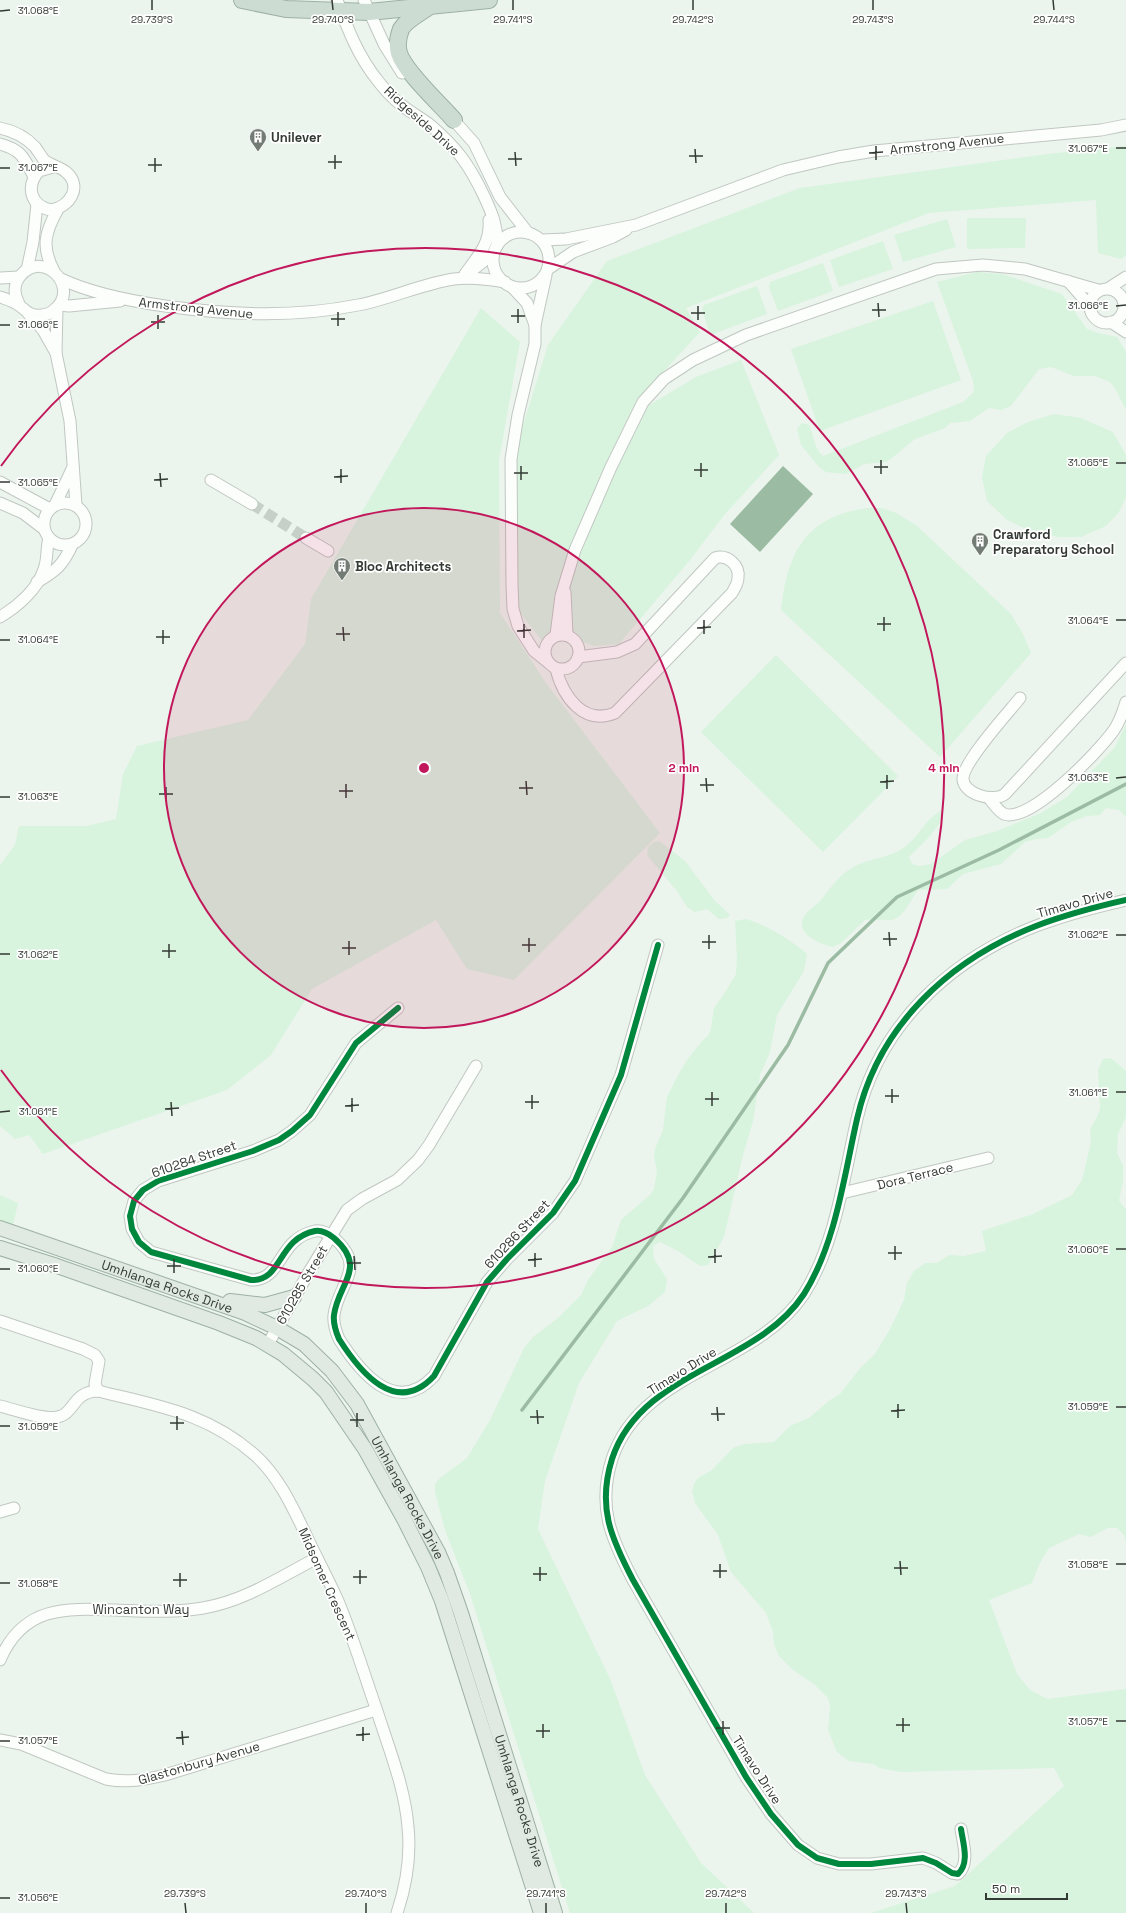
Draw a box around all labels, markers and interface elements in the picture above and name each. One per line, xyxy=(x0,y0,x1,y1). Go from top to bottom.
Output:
text: 31.068°E xyxy=(18,4,59,17)
text: 29.739°S xyxy=(131,13,173,26)
text: 29.740°S xyxy=(312,13,354,26)
text: 29.741°S xyxy=(493,13,533,26)
text: 29.742°S xyxy=(672,13,714,26)
text: 29.743°S xyxy=(852,13,894,26)
text: 29.744°S xyxy=(1033,13,1075,26)
street label: Ridgeside Drive xyxy=(380,82,464,160)
building icon: Unilever xyxy=(248,127,268,152)
place label: Unilever xyxy=(271,129,322,146)
street label: Armstrong Avenue xyxy=(889,130,1005,158)
text: 31.067°E xyxy=(1068,142,1108,155)
text: 31.067°E xyxy=(18,161,58,174)
street label: Armstrong Avenue xyxy=(138,294,254,322)
text: 31.066°E xyxy=(1068,299,1109,312)
text: 31.066°E xyxy=(18,318,59,331)
text: 31.065°E xyxy=(1068,456,1109,469)
text: 31.065°E xyxy=(18,476,59,489)
place label: Crawford Preparatory School xyxy=(993,526,1114,558)
building icon: Crawford Preparatory School xyxy=(970,531,990,556)
building icon: Bloc Architects xyxy=(332,556,352,581)
place label: Bloc Architects xyxy=(355,558,452,575)
text: 31.064°E xyxy=(1068,614,1109,627)
text: 31.064°E xyxy=(18,633,59,646)
text: 2 min xyxy=(668,760,700,776)
text: 4 min xyxy=(928,760,960,776)
centre of rings xyxy=(417,761,431,775)
text: 31.063°E xyxy=(1068,771,1109,784)
text: 31.063°E xyxy=(18,790,59,803)
street label: Timavo Drive xyxy=(1035,884,1115,922)
text: 31.062°E xyxy=(1068,928,1109,941)
text: 31.062°E xyxy=(18,948,59,961)
text: 31.061°E xyxy=(1069,1086,1108,1099)
text: 31.061°E xyxy=(19,1105,58,1118)
street label: 610284 Street xyxy=(149,1136,239,1181)
street label: Dora Terrace xyxy=(875,1158,955,1194)
street label: 610286 Street xyxy=(481,1196,553,1272)
street label: 610285 Street xyxy=(273,1242,331,1328)
text: 31.060°E xyxy=(1068,1243,1109,1256)
street label: Umhlanga Rocks Drive xyxy=(99,1255,235,1317)
text: 31.060°E xyxy=(18,1262,59,1275)
street label: Timavo Drive xyxy=(644,1343,720,1399)
text: 31.059°E xyxy=(1068,1400,1109,1413)
text: 31.059°E xyxy=(18,1420,59,1433)
street label: Umhlanga Rocks Drive xyxy=(368,1433,449,1562)
street label: Midsomer Crescent xyxy=(295,1525,360,1643)
text: 31.058°E xyxy=(1068,1558,1109,1571)
text: 31.058°E xyxy=(18,1577,59,1590)
street label: Wincanton Way xyxy=(92,1601,190,1618)
text: 31.057°E xyxy=(1068,1715,1108,1728)
street label: Umhlanga Rocks Drive xyxy=(491,1732,549,1869)
street label: Timavo Drive xyxy=(729,1733,785,1807)
text: 31.057°E xyxy=(18,1734,58,1747)
street label: Glastonbury Avenue xyxy=(136,1737,262,1789)
scale bar xyxy=(986,1875,1067,1901)
text: 50 m xyxy=(992,1881,1020,1897)
text: 29.739°S xyxy=(164,1887,206,1900)
text: 29.740°S xyxy=(345,1887,387,1900)
text: 29.741°S xyxy=(526,1887,566,1900)
text: 29.742°S xyxy=(705,1887,747,1900)
text: 29.743°S xyxy=(885,1887,927,1900)
text: 31.056°E xyxy=(18,1891,59,1904)

